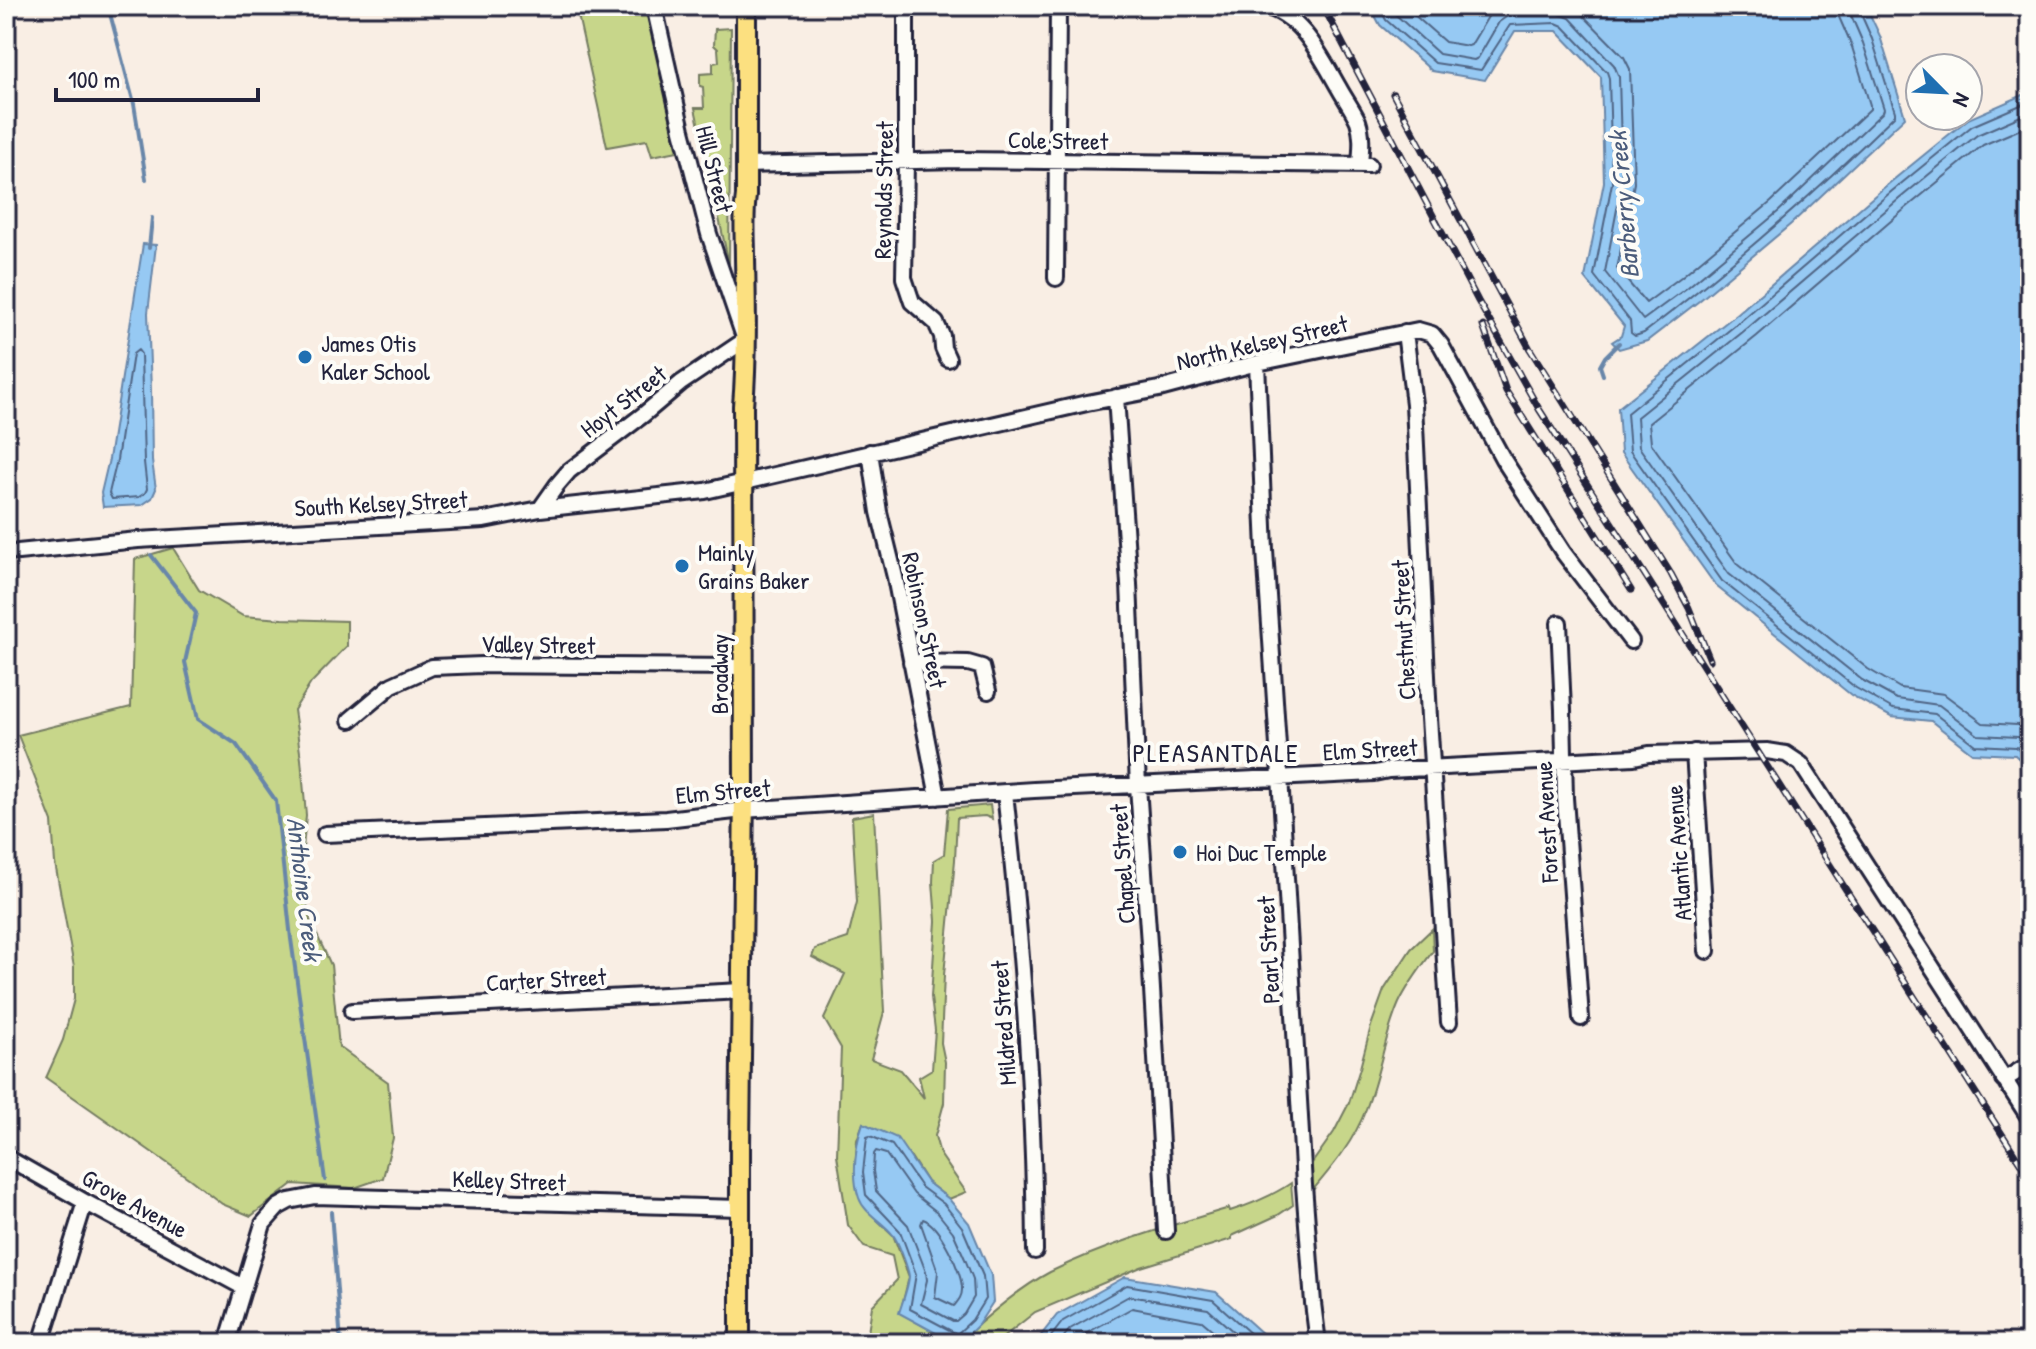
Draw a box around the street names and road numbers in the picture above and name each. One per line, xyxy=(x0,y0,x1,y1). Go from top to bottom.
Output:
street label: Reynolds Street xyxy=(866,120,900,259)
street label: Hill Street xyxy=(689,122,741,216)
street label: Cole Street xyxy=(1008,123,1109,157)
street label: North Kelsey Street xyxy=(1173,307,1351,377)
street label: Hoyt Street xyxy=(573,357,673,445)
street label: South Kelsey Street xyxy=(294,482,469,524)
street label: Robinson Street xyxy=(895,549,955,691)
street label: Chestnut Street xyxy=(1383,558,1423,701)
street label: Valley Street xyxy=(481,627,596,661)
street label: Broadway xyxy=(703,634,735,714)
street label: Elm Street xyxy=(1322,731,1419,767)
street label: Forest Avenue xyxy=(1527,760,1565,884)
street label: Elm Street xyxy=(674,771,772,811)
street label: Atlantic Avenue xyxy=(1657,784,1699,922)
street label: Chapel Street xyxy=(1102,802,1142,925)
street label: Pearl Street xyxy=(1249,895,1287,1005)
street label: Mildred Street xyxy=(983,959,1023,1086)
street label: Carter Street xyxy=(485,960,608,998)
street label: Grove Avenue xyxy=(77,1161,194,1245)
street label: Kelley Street xyxy=(452,1162,567,1198)

